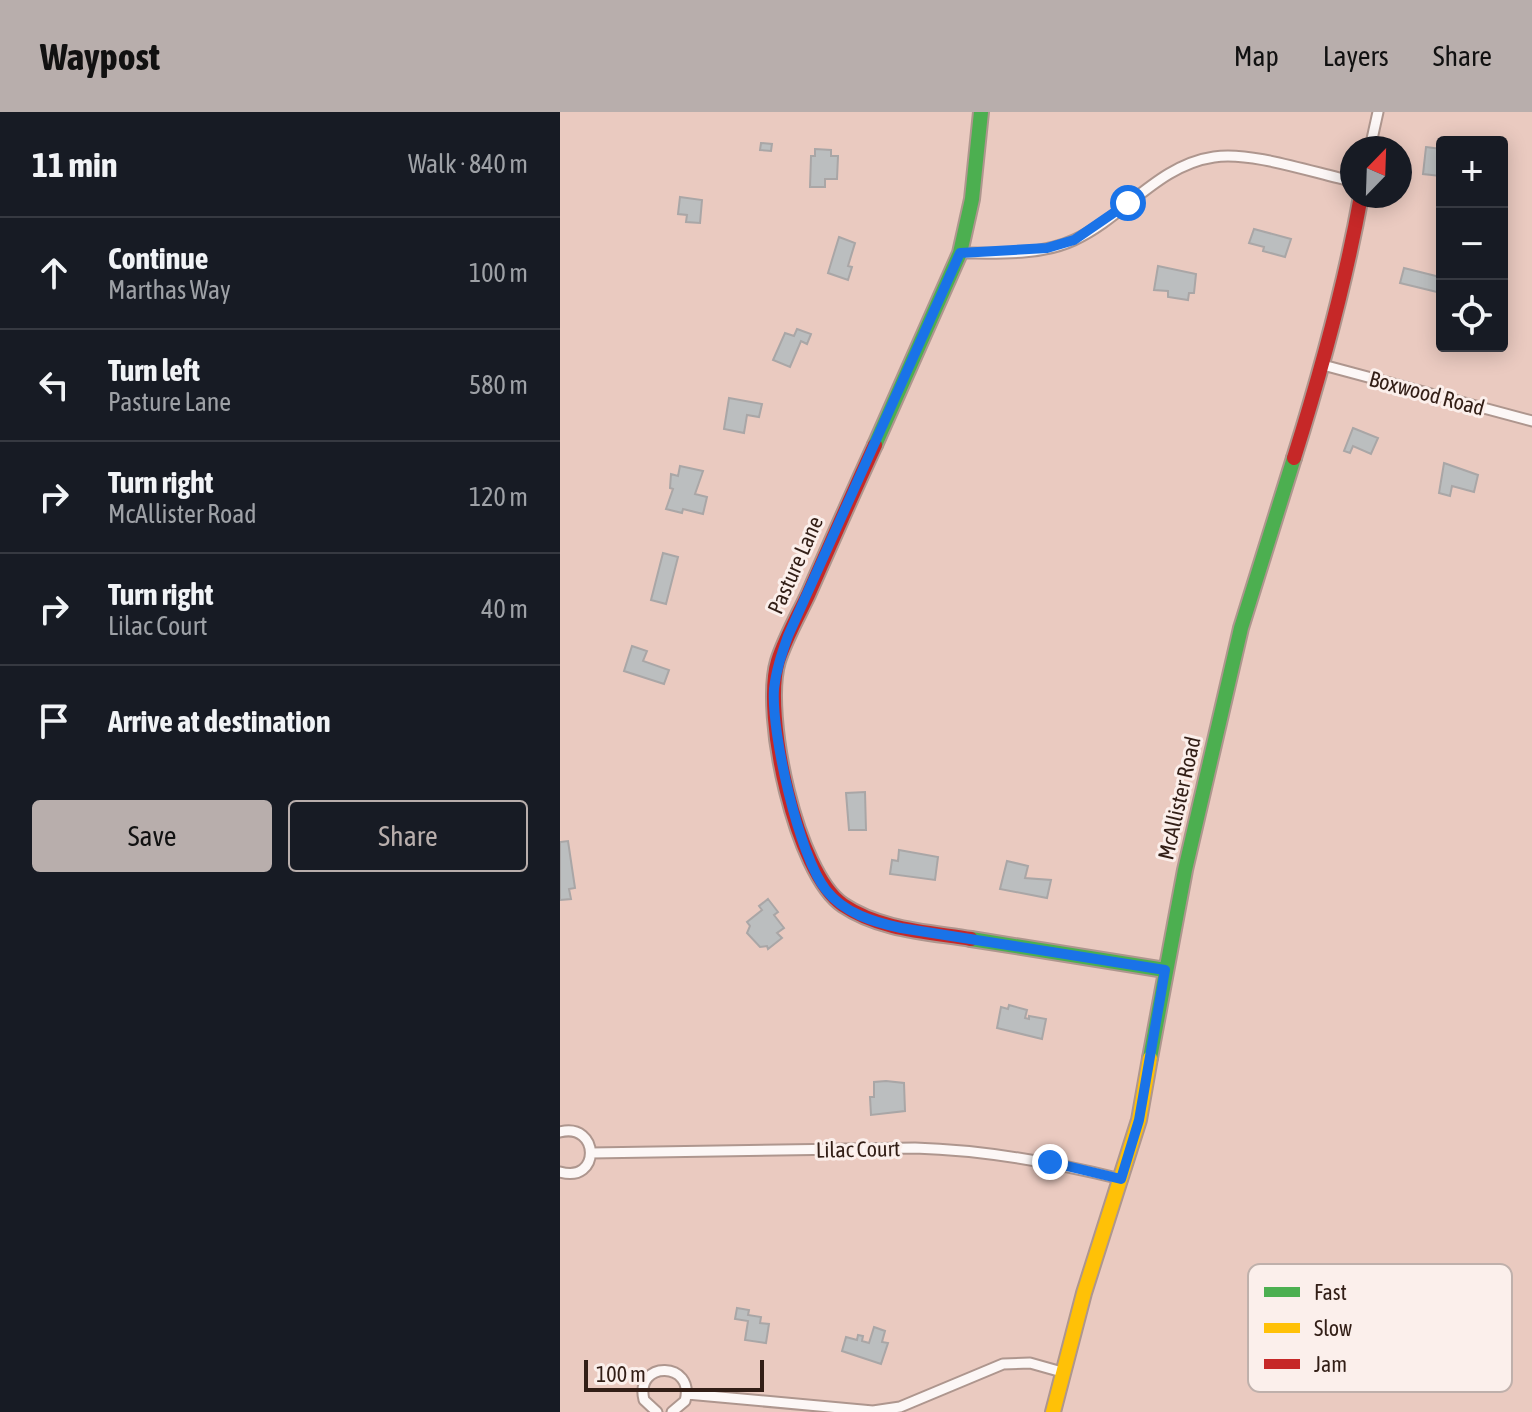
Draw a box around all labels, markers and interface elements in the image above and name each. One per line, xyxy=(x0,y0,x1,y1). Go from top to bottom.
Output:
text: Waypost xyxy=(40,35,160,78)
text: Map xyxy=(1234,40,1279,72)
text: Layers xyxy=(1323,40,1389,72)
text: Share xyxy=(1433,40,1492,72)
north arrow xyxy=(1340,136,1412,208)
map controls xyxy=(1436,136,1508,352)
button: + xyxy=(1436,136,1508,208)
text: 11 min xyxy=(32,145,117,184)
text: Walk · 840 m xyxy=(408,149,528,179)
route start xyxy=(1110,185,1146,221)
button: − xyxy=(1436,208,1508,280)
text: Continue xyxy=(108,241,208,275)
icon: ahead xyxy=(32,251,76,295)
text: 100 m xyxy=(469,258,528,288)
text: Marthas Way xyxy=(108,275,231,305)
button: locate xyxy=(1436,280,1508,352)
text: Turn left xyxy=(108,353,200,387)
icon: left xyxy=(32,363,76,407)
street label: Boxwood Road xyxy=(1366,365,1488,421)
text: 580 m xyxy=(469,370,528,400)
text: Pasture Lane xyxy=(108,387,231,417)
text: Turn right xyxy=(108,465,214,499)
icon: right xyxy=(32,475,76,519)
text: 120 m xyxy=(469,482,528,512)
text: McAllister Road xyxy=(108,499,257,529)
street label: Pasture Lane xyxy=(762,512,828,618)
text: Turn right xyxy=(108,577,214,611)
icon: right xyxy=(32,587,76,631)
text: 40 m xyxy=(481,594,528,624)
text: Lilac Court xyxy=(108,611,208,641)
icon: arrive xyxy=(32,699,76,743)
text: Arrive at destination xyxy=(108,704,330,738)
street label: McAllister Road xyxy=(1152,734,1206,862)
button: Save xyxy=(32,800,272,872)
button: Share xyxy=(288,800,528,872)
street label: Lilac Court xyxy=(816,1135,900,1163)
route end xyxy=(1032,1144,1068,1180)
legend xyxy=(1248,1264,1512,1392)
text: Fast xyxy=(1314,1279,1347,1305)
text: Slow xyxy=(1314,1315,1352,1341)
text: Jam xyxy=(1314,1351,1347,1377)
scale bar xyxy=(584,1356,764,1392)
text: 100 m xyxy=(596,1361,646,1387)

